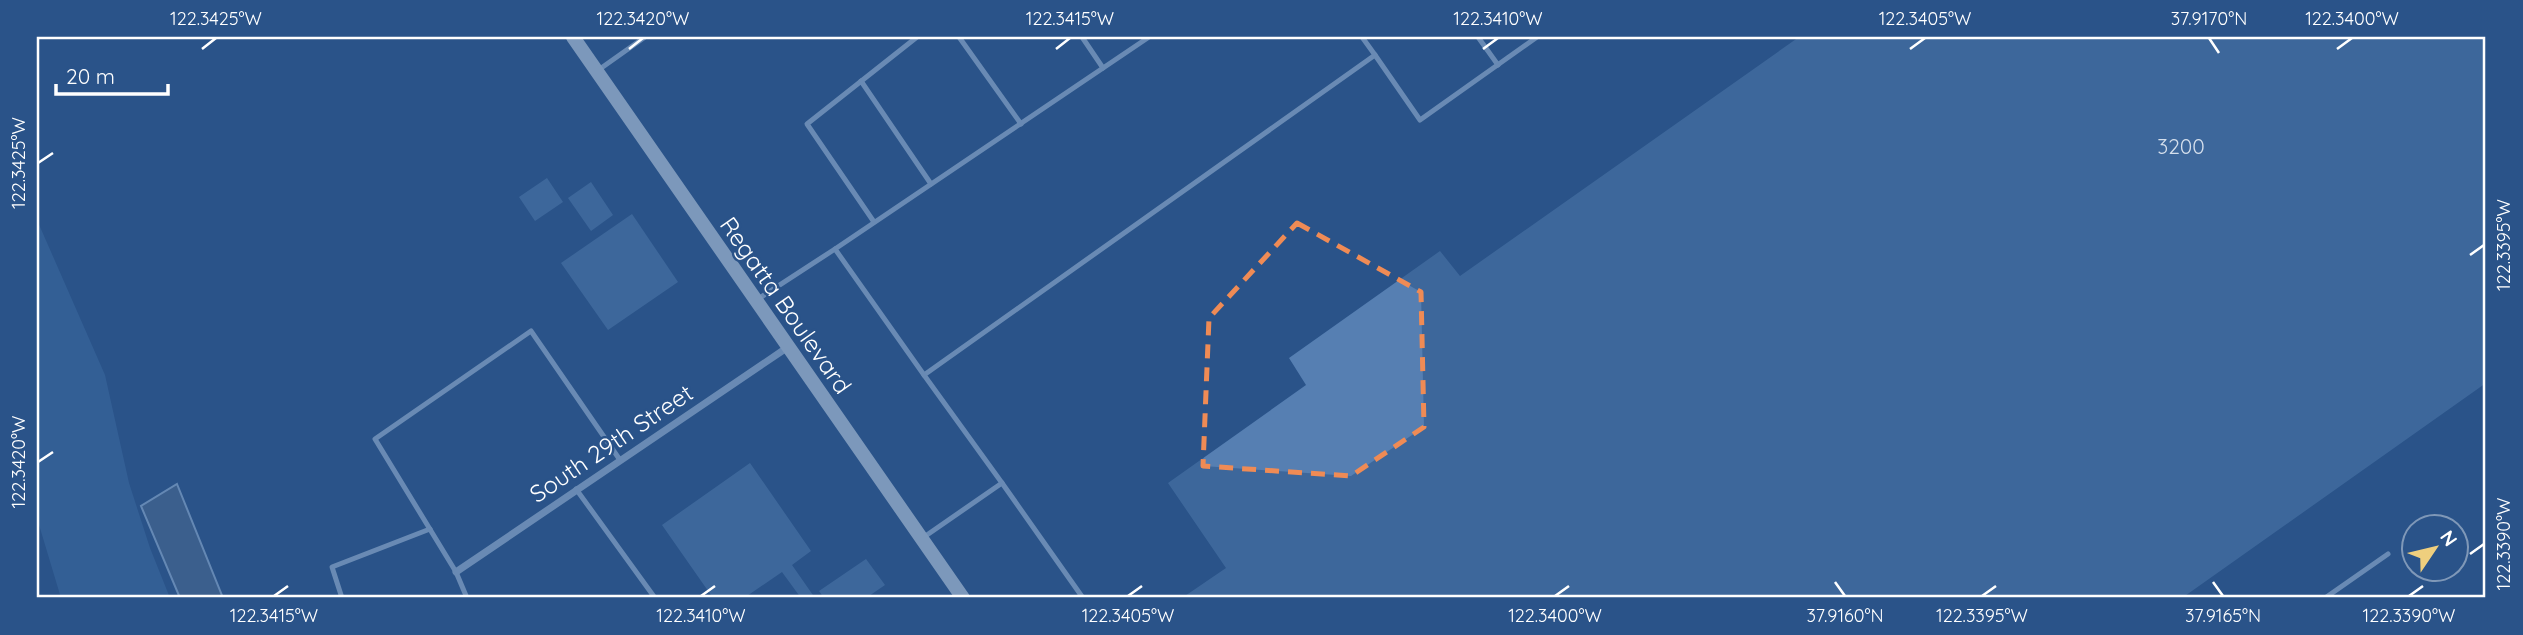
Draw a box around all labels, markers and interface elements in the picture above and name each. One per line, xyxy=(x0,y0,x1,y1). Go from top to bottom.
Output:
text: 122.3425°W xyxy=(170,7,262,30)
text: 122.3420°W xyxy=(597,7,689,30)
text: 122.3415°W xyxy=(1026,7,1114,30)
text: 122.3410°W xyxy=(1453,7,1543,30)
text: 122.3405°W xyxy=(1879,7,1971,30)
text: 37.9170°N xyxy=(2171,7,2247,30)
text: 122.3400°W xyxy=(2305,7,2399,30)
scale bar xyxy=(56,52,168,96)
text: 20 m xyxy=(66,63,115,89)
text: 122.3425°W xyxy=(7,117,30,209)
house number: 3200 xyxy=(2157,133,2205,159)
text: 122.3395°W xyxy=(2492,199,2515,291)
street label: Regatta Boulevard xyxy=(714,211,858,399)
street label: South 29th Street xyxy=(524,377,698,509)
text: 122.3420°W xyxy=(7,416,30,508)
text: 122.3390°W xyxy=(2492,498,2515,590)
north arrow xyxy=(2400,512,2470,582)
text: N xyxy=(2435,526,2463,551)
text: 122.3415°W xyxy=(230,604,318,627)
text: 122.3410°W xyxy=(656,604,746,627)
text: 122.3405°W xyxy=(1082,604,1174,627)
text: 122.3400°W xyxy=(1508,604,1602,627)
text: 37.9160°N xyxy=(1806,604,1884,627)
text: 122.3395°W xyxy=(1936,604,2028,627)
text: 37.9165°N xyxy=(2185,604,2261,627)
text: 122.3390°W xyxy=(2363,604,2455,627)

